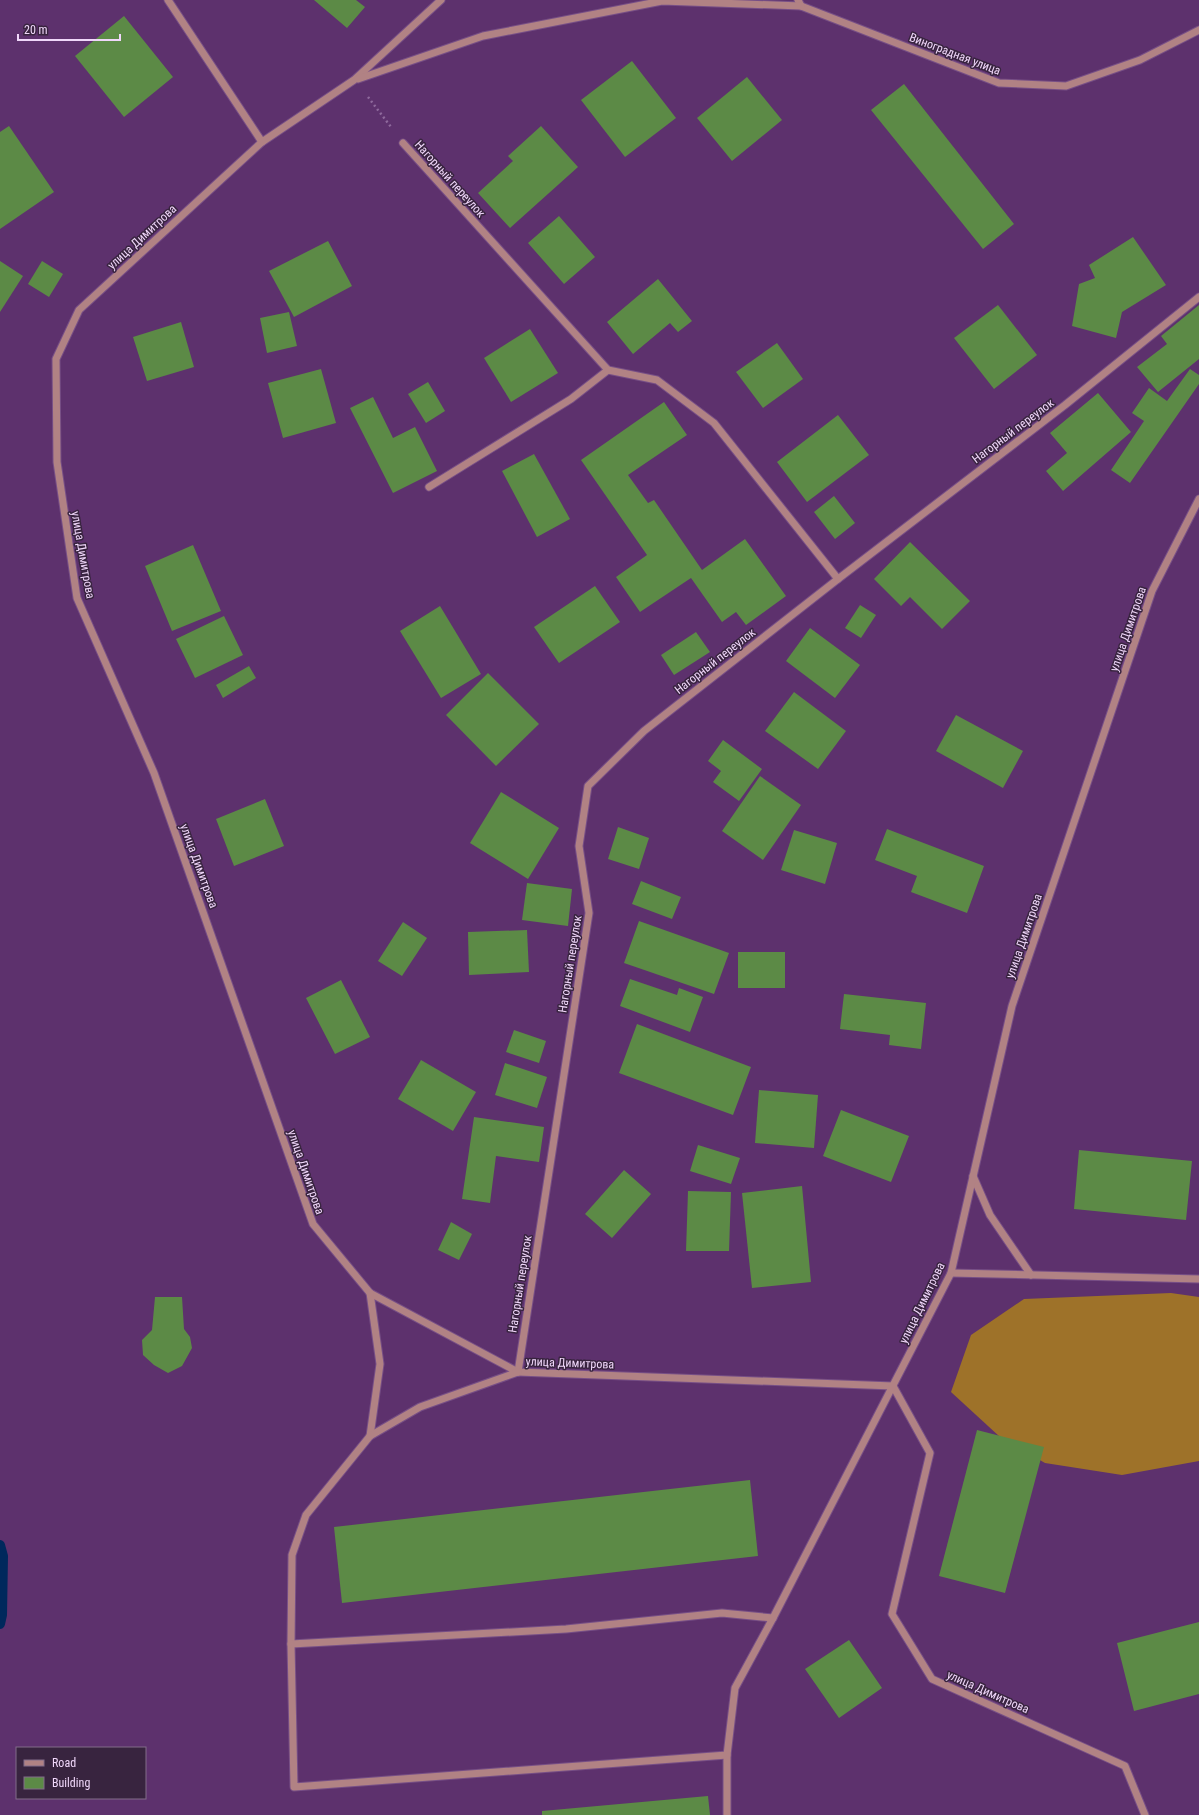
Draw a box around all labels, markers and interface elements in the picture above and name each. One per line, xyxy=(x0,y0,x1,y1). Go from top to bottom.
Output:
scale bar xyxy=(18,16,120,42)
text: 20 m xyxy=(24,23,48,37)
street label: Виноградная улица xyxy=(907,30,1003,78)
street label: Нагорный переулок xyxy=(412,138,488,220)
street label: улица Димитрова xyxy=(105,202,179,272)
street label: Нагорный переулок xyxy=(969,396,1057,466)
street label: улица Димитрова xyxy=(68,510,98,600)
street label: улица Димитрова xyxy=(1107,585,1149,673)
street label: Нагорный переулок xyxy=(672,625,758,697)
street label: улица Димитрова xyxy=(177,822,221,910)
street label: улица Димитрова xyxy=(1003,892,1045,980)
street label: Нагорный переулок xyxy=(555,914,585,1014)
street label: улица Димитрова xyxy=(285,1128,327,1216)
street label: Нагорный переулок xyxy=(505,1234,535,1334)
street label: улица Димитрова xyxy=(896,1260,948,1346)
street label: улица Димитрова xyxy=(526,1354,615,1372)
street label: улица Димитрова xyxy=(945,1668,1032,1716)
legend xyxy=(16,1747,146,1799)
text: Road xyxy=(52,1756,76,1770)
text: Building xyxy=(52,1776,90,1790)

